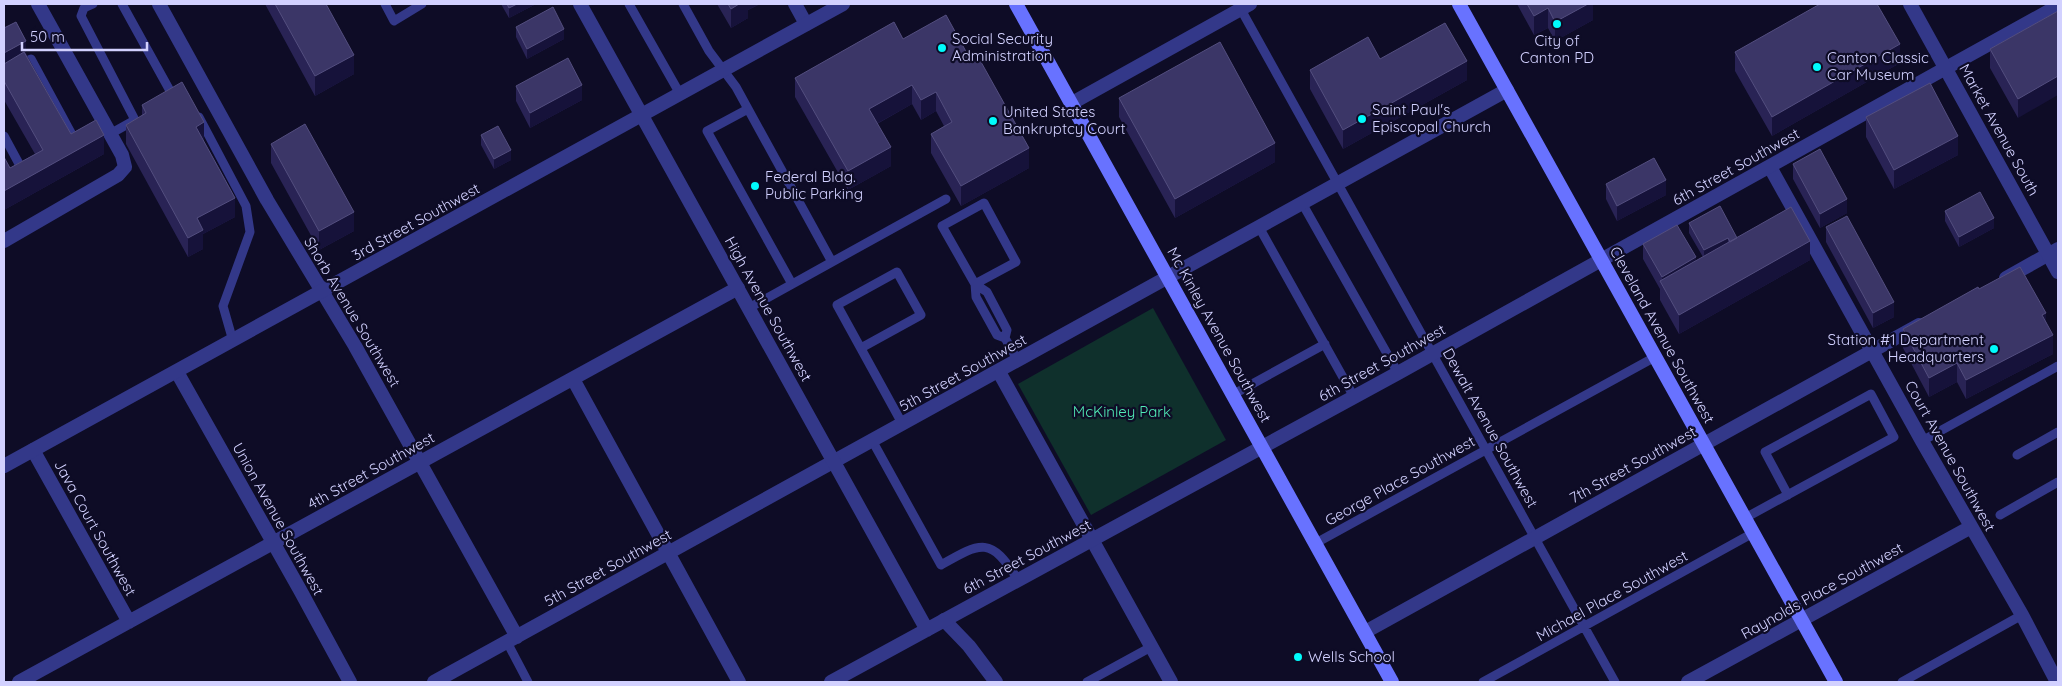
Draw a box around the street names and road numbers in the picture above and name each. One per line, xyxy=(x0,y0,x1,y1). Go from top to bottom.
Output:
street label: Market Avenue South xyxy=(1955,61,2044,199)
street label: 6th Street Southwest xyxy=(1669,124,1803,209)
street label: 3rd Street Southwest xyxy=(349,179,483,265)
street label: Shorb Avenue Southwest xyxy=(300,233,405,390)
street label: High Avenue Southwest xyxy=(721,233,816,385)
street label: Cleveland Avenue Southwest xyxy=(1606,243,1719,426)
street label: Mc Kinley Avenue Southwest xyxy=(1163,244,1276,426)
street label: 6th Street Southwest xyxy=(1315,320,1449,405)
street label: 5th Street Southwest xyxy=(896,330,1030,415)
street label: Dewalt Avenue Southwest xyxy=(1439,345,1542,511)
street label: Court Avenue Southwest xyxy=(1901,377,2000,534)
street label: 7th Street Southwest xyxy=(1566,422,1699,507)
street label: 4th Street Southwest xyxy=(304,428,438,513)
street label: George Place Southwest xyxy=(1321,431,1478,530)
street label: Union Avenue Southwest xyxy=(229,439,328,598)
street label: Java Court Southwest xyxy=(50,456,141,599)
street label: 6th Street Southwest xyxy=(959,515,1094,598)
street label: 5th Street Southwest xyxy=(541,525,675,610)
street label: Raynolds Place Southwest xyxy=(1737,538,1906,643)
street label: Michael Place Southwest xyxy=(1533,546,1691,645)

